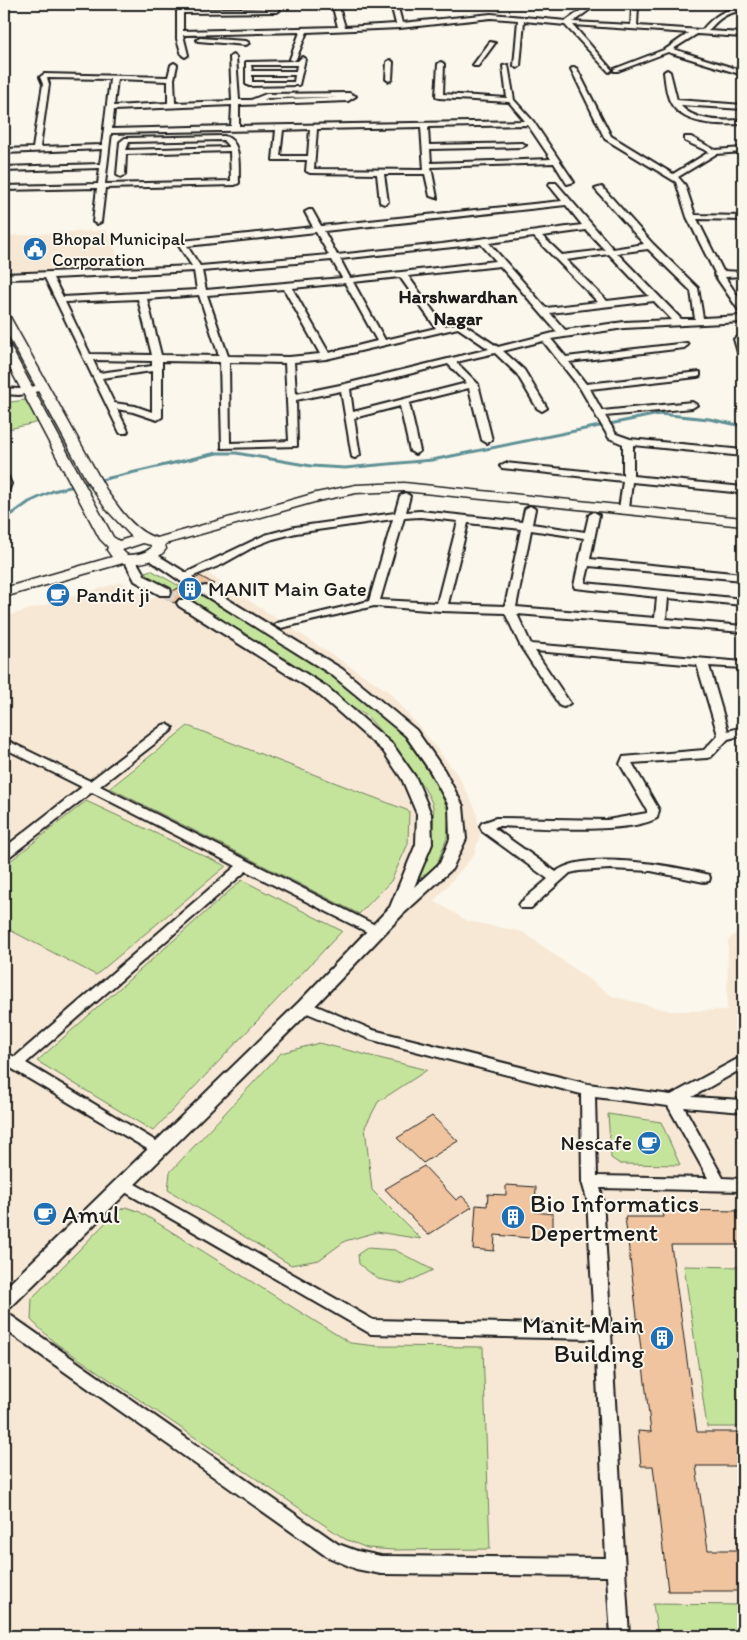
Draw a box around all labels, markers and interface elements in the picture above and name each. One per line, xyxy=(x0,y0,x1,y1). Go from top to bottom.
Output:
place label: Bhopal Municipal Corporation xyxy=(52,228,185,271)
public building icon: Bhopal Municipal Corporation xyxy=(22,236,48,262)
district label: Harshwardhan Nagar xyxy=(398,285,518,330)
building icon: MANIT Main Gate xyxy=(177,576,203,602)
place label: MANIT Main Gate xyxy=(208,576,367,601)
cafe icon: Pandit ji xyxy=(45,582,71,608)
place label: Pandit ji xyxy=(76,582,150,607)
place label: Nescafe xyxy=(560,1130,632,1155)
cafe icon: Nescafe xyxy=(636,1130,662,1156)
place label: Bio Informatics Depertment xyxy=(530,1188,699,1247)
place label: Amul xyxy=(62,1199,120,1229)
cafe icon: Amul xyxy=(32,1201,58,1227)
building icon: Bio Informatics Depertment xyxy=(500,1204,526,1230)
place label: Manit Main Building xyxy=(522,1309,644,1368)
building icon: Manit Main Building xyxy=(649,1325,675,1351)

